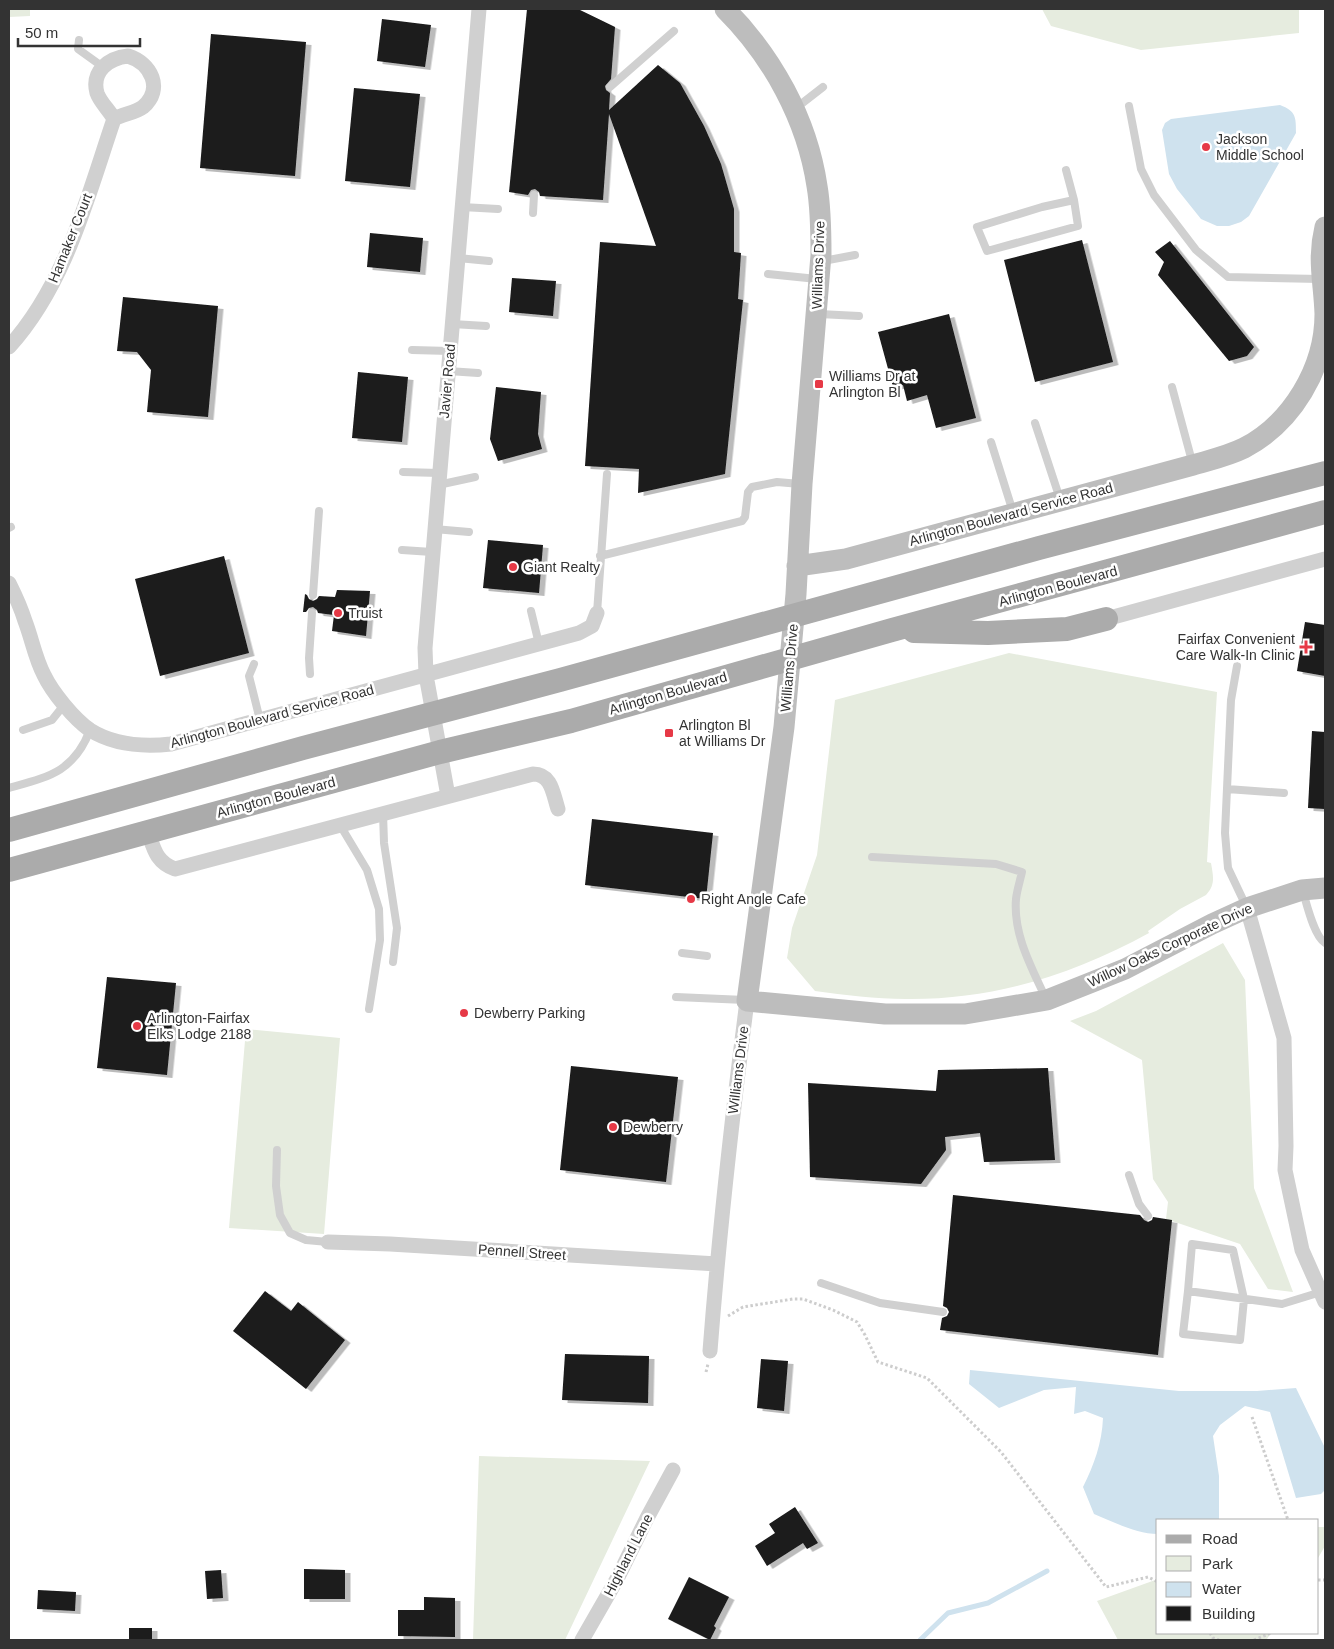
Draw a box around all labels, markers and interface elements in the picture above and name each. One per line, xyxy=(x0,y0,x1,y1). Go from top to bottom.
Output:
scale bar xyxy=(18,15,140,47)
text: 50 m xyxy=(25,24,58,41)
place label: Jackson Middle School xyxy=(1216,131,1304,163)
marker: Jackson Middle School xyxy=(1200,141,1212,153)
street label: Hamaker Court xyxy=(45,191,95,285)
street label: Williams Drive xyxy=(808,220,828,310)
street label: Javier Road xyxy=(436,343,458,419)
place label: Williams Dr at Arlington Bl xyxy=(829,368,915,400)
marker: Williams Dr at Arlington Bl xyxy=(813,378,825,390)
street label: Arlington Boulevard Service Road xyxy=(907,479,1115,549)
place label: Giant Realty xyxy=(523,559,600,575)
marker: Giant Realty xyxy=(507,561,519,573)
street label: Arlington Boulevard xyxy=(997,562,1119,610)
place label: Truist xyxy=(348,605,383,621)
marker: Truist xyxy=(332,607,344,619)
street label: Williams Drive xyxy=(777,623,801,713)
place label: Fairfax Convenient Care Walk-In Clinic xyxy=(1176,631,1295,663)
marker: Fairfax Convenient Care Walk-In Clinic xyxy=(1299,640,1313,654)
street label: Arlington Boulevard xyxy=(607,668,729,718)
street label: Arlington Boulevard Service Road xyxy=(168,681,376,751)
place label: Arlington Bl at Williams Dr xyxy=(679,717,766,749)
marker: Arlington Bl at Williams Dr xyxy=(663,727,675,739)
street label: Arlington Boulevard xyxy=(215,773,337,821)
place label: Right Angle Cafe xyxy=(701,891,806,907)
marker: Right Angle Cafe xyxy=(685,893,697,905)
street label: Willow Oaks Corporate Drive xyxy=(1085,900,1255,990)
place label: Dewberry Parking xyxy=(474,1005,585,1021)
marker: Dewberry Parking xyxy=(458,1007,470,1019)
place label: Arlington-Fairfax Elks Lodge 2188 xyxy=(147,1010,252,1042)
marker: Arlington-Fairfax Elks Lodge 2188 xyxy=(131,1020,143,1032)
street label: Williams Drive xyxy=(725,1025,751,1115)
place label: Dewberry xyxy=(623,1119,683,1135)
marker: Dewberry xyxy=(607,1121,619,1133)
street label: Pennell Street xyxy=(478,1241,567,1263)
street label: Highland Lane xyxy=(600,1511,656,1599)
legend xyxy=(1156,1519,1319,1634)
text: Road xyxy=(1202,1530,1238,1547)
text: Park xyxy=(1202,1555,1233,1572)
text: Water xyxy=(1202,1580,1241,1597)
text: Building xyxy=(1202,1605,1255,1622)

